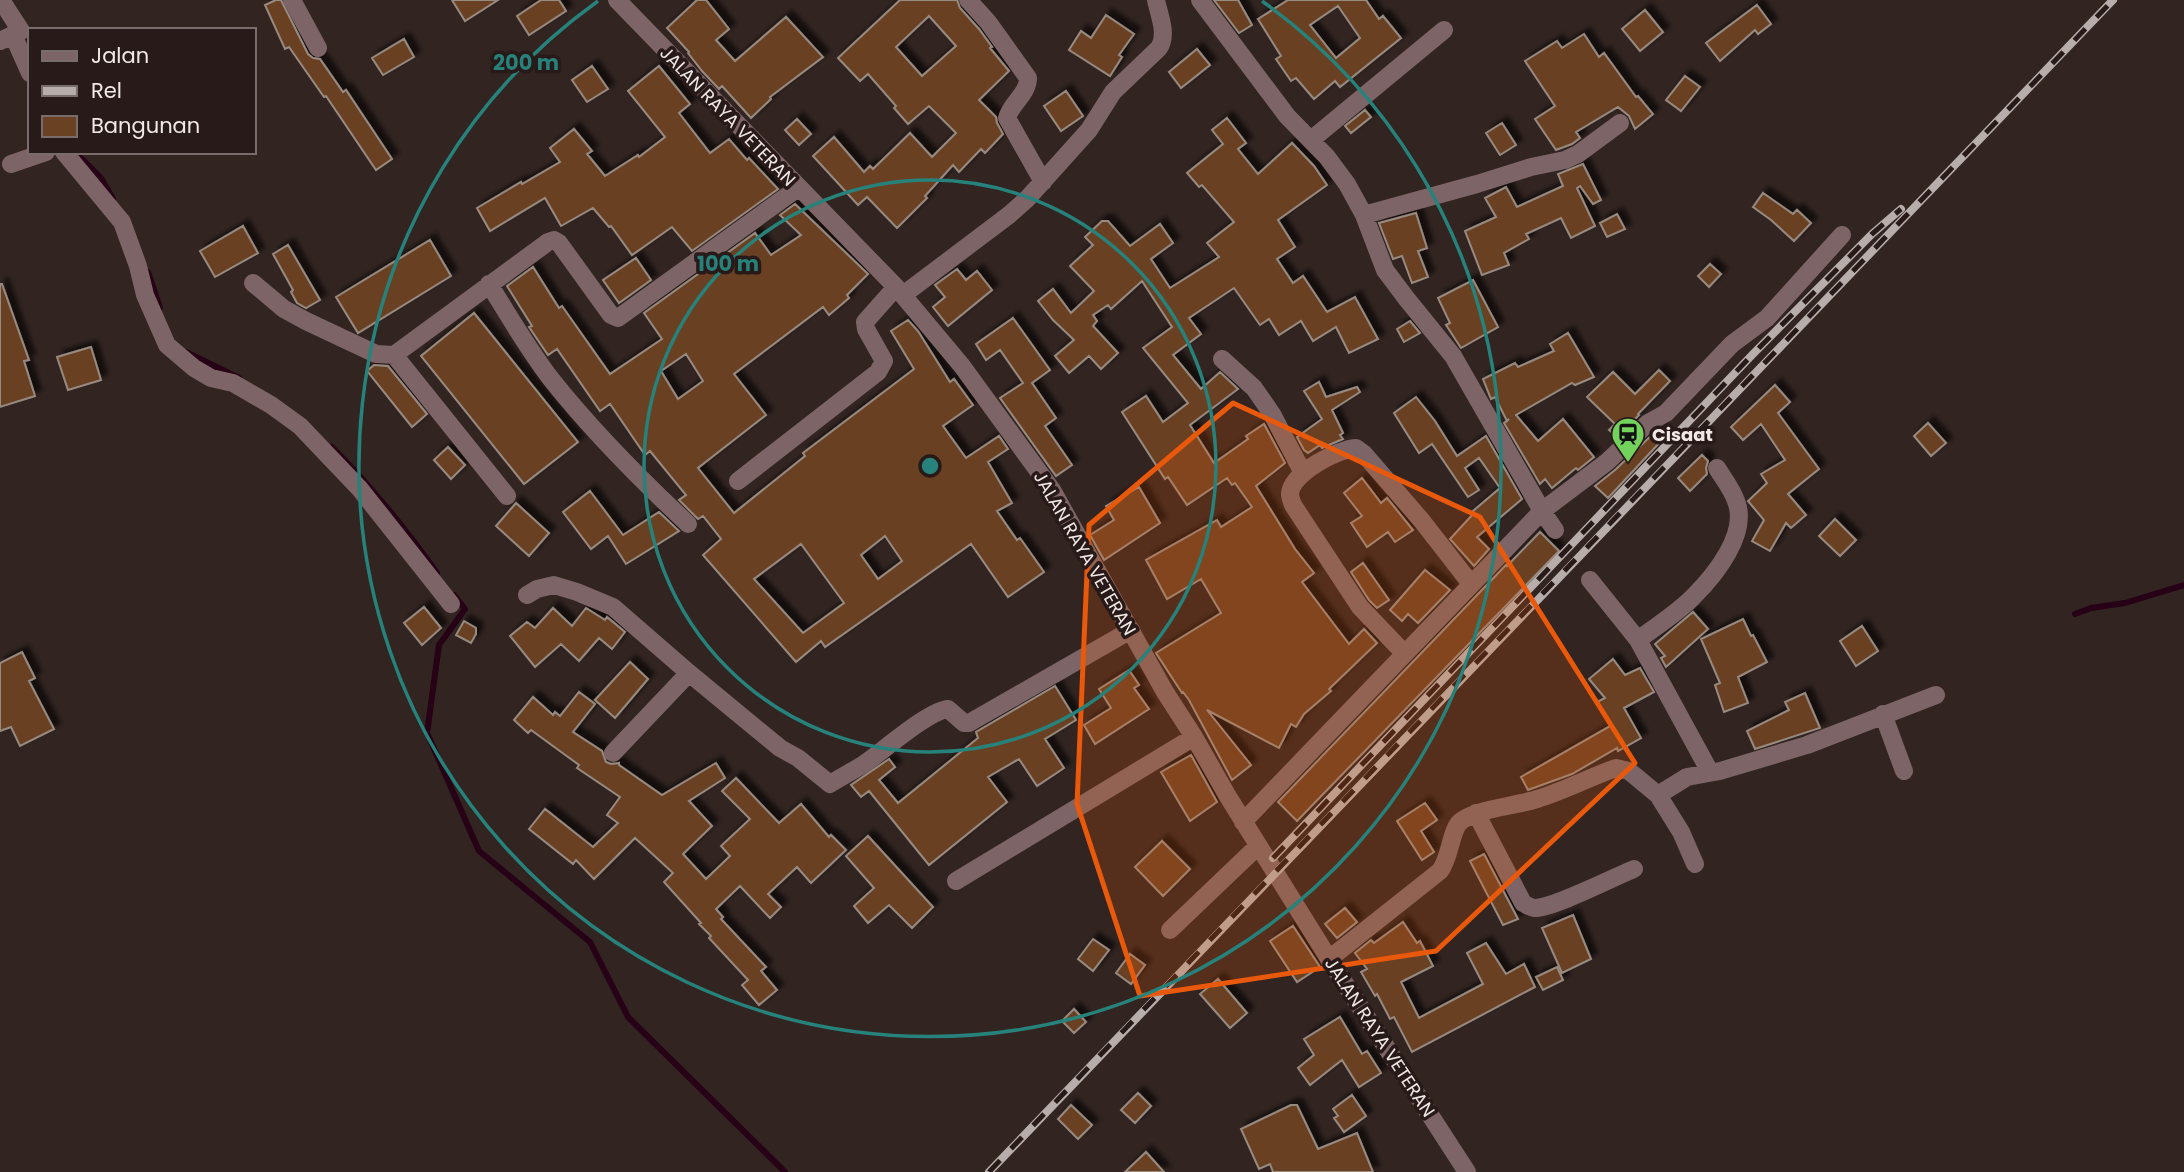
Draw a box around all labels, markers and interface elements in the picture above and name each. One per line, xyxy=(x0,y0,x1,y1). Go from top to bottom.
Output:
legend xyxy=(28,28,256,154)
text: Jalan xyxy=(91,41,149,70)
street label: JALAN RAYA VETERAN xyxy=(655,41,801,191)
text: 200 m xyxy=(493,48,559,77)
text: Rel xyxy=(91,76,122,105)
text: Bangunan xyxy=(91,111,200,140)
text: 100 m xyxy=(697,249,759,278)
station icon: Cisaat xyxy=(1609,415,1647,464)
place label: Cisaat xyxy=(1652,422,1713,447)
centre of rings xyxy=(918,454,942,478)
street label: JALAN RAYA VETERAN xyxy=(1028,466,1142,640)
street label: JALAN RAYA VETERAN xyxy=(1319,952,1441,1122)

